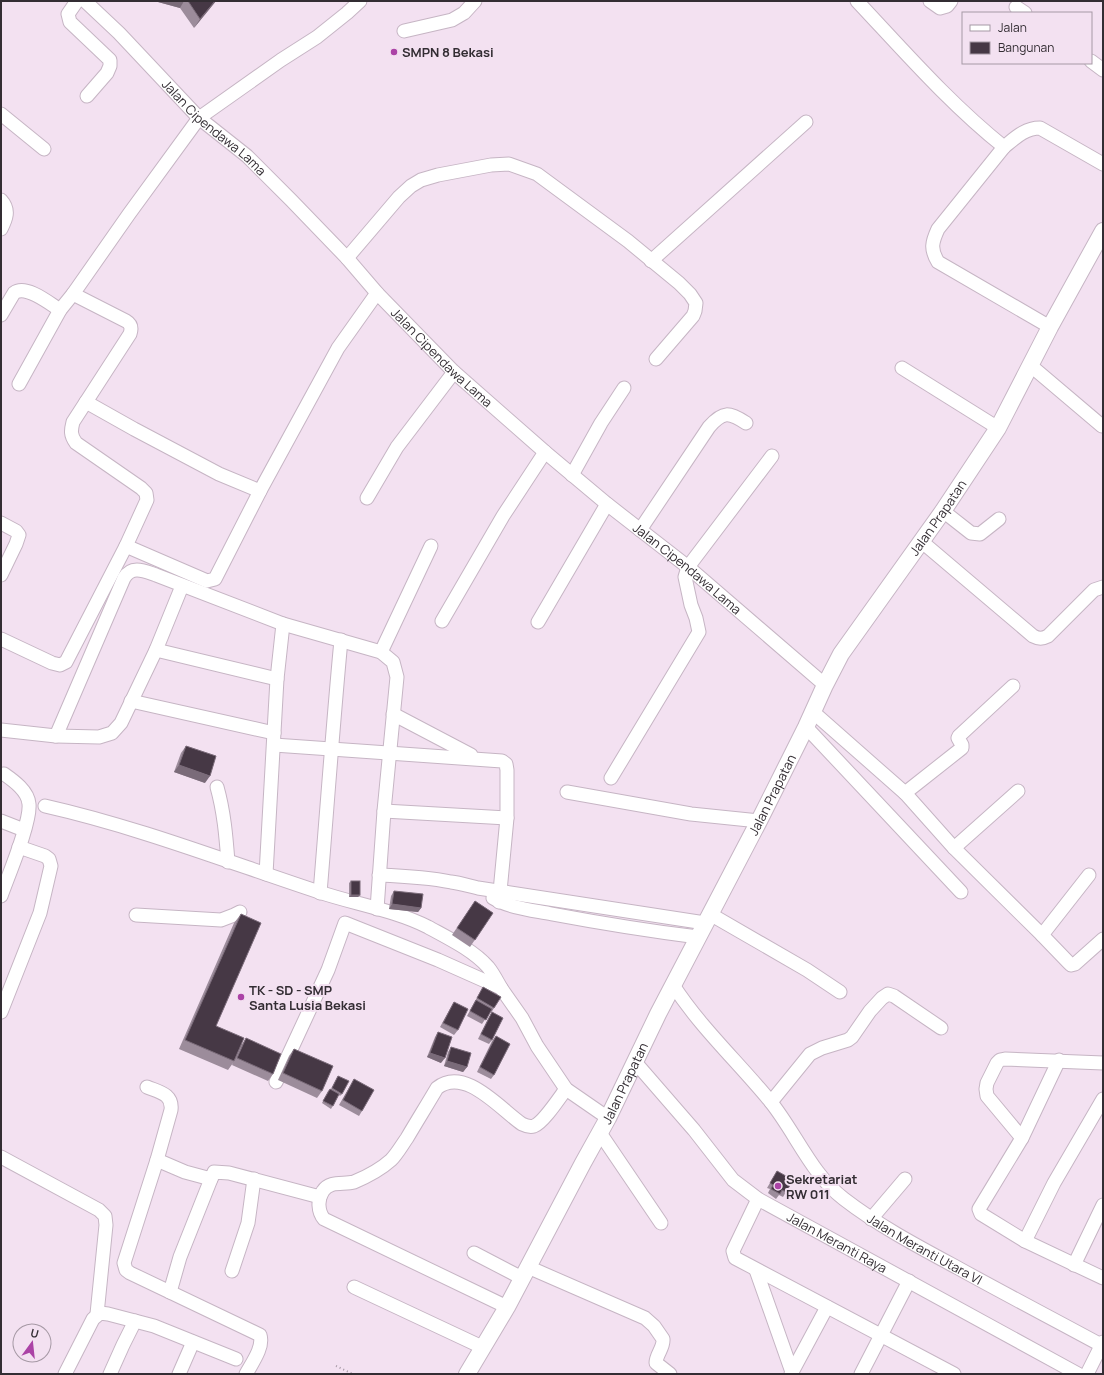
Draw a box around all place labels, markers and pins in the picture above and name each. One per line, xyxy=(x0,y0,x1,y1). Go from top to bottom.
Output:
place label: SMPN 8 Bekasi xyxy=(402,43,494,61)
marker: SMPN 8 Bekasi xyxy=(389,47,399,57)
place label: TK - SD - SMP Santa Lusia Bekasi xyxy=(249,981,366,1014)
marker: TK - SD - SMP Santa Lusia Bekasi xyxy=(236,992,246,1002)
place label: Sekretariat RW 011 xyxy=(786,1170,858,1203)
marker: Sekretariat RW 011 xyxy=(773,1181,783,1191)

